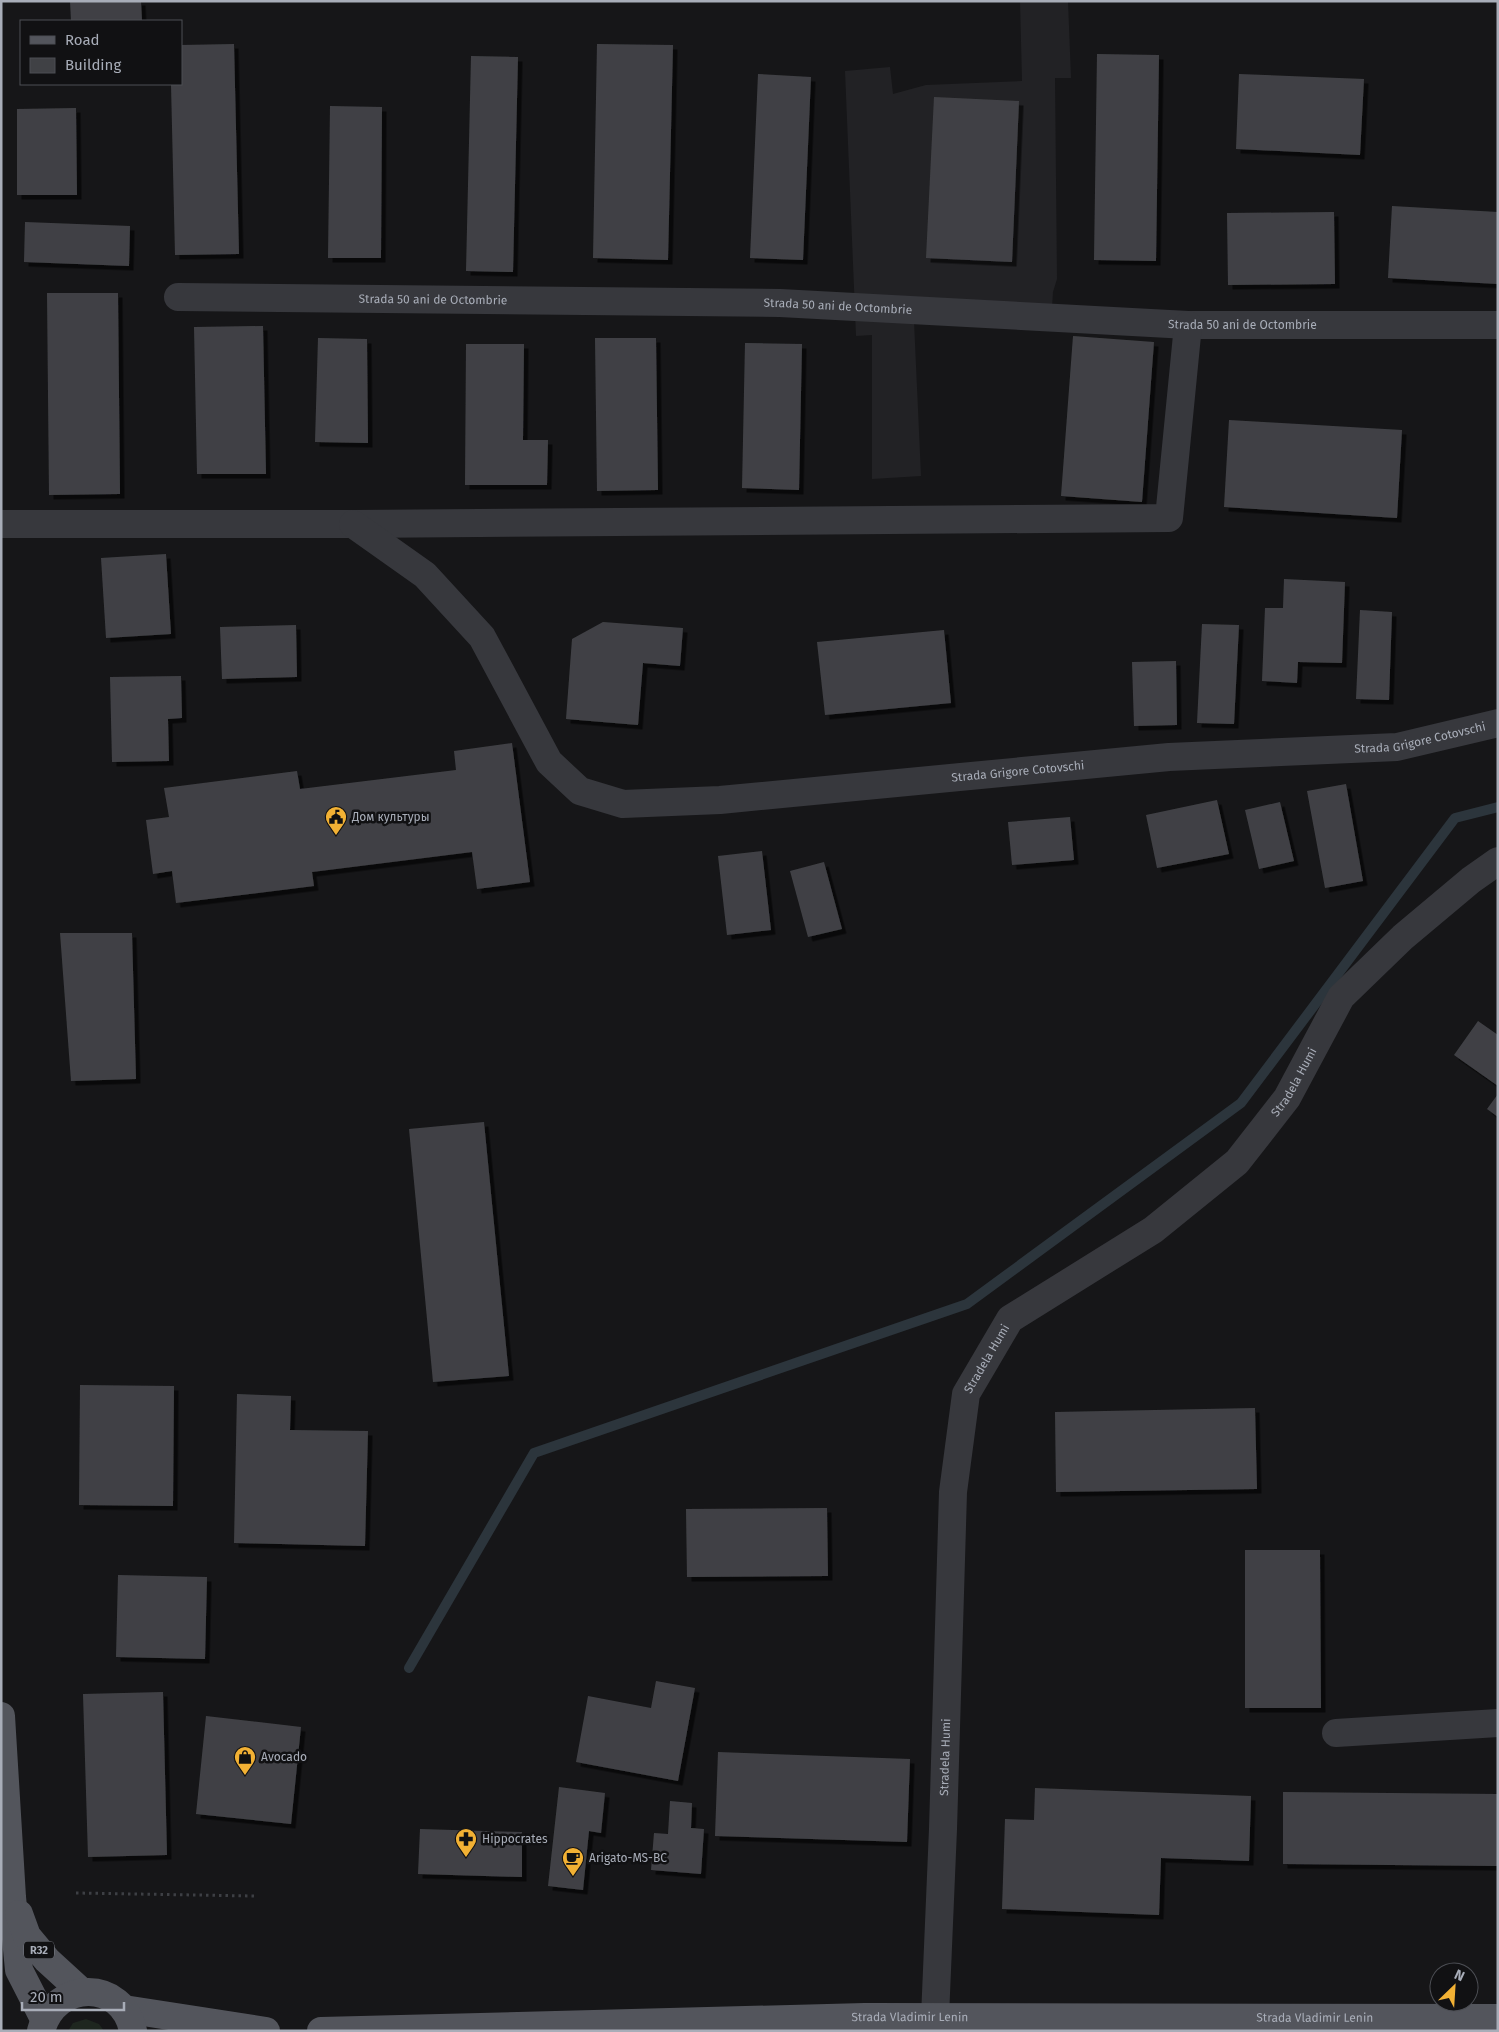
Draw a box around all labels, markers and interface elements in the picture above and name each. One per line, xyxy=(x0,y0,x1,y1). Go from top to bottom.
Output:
legend xyxy=(20,20,182,85)
text: Road xyxy=(65,31,100,49)
text: Building xyxy=(65,56,121,74)
street label: Strada 50 ani de Octombrie xyxy=(359,292,507,307)
street label: Strada 50 ani de Octombrie xyxy=(764,296,913,317)
street label: Strada 50 ani de Octombrie xyxy=(1168,317,1317,332)
street label: Strada Grigore Cotovschi xyxy=(1354,719,1487,756)
street label: Strada Grigore Cotovschi xyxy=(951,758,1085,785)
public building icon: Дом культуры xyxy=(324,805,348,836)
place label: Дом культуры xyxy=(351,810,430,824)
street label: Stradela Humi xyxy=(1268,1045,1320,1119)
street label: Stradela Humi xyxy=(961,1322,1012,1396)
street label: Stradela Humi xyxy=(937,1718,953,1796)
shop icon: Avocado xyxy=(233,1745,257,1776)
place label: Avocado xyxy=(261,1750,307,1764)
pharmacy icon: Hippocrates xyxy=(454,1827,478,1858)
place label: Hippocrates xyxy=(482,1832,548,1846)
cafe icon: Arigato-MS-BC xyxy=(561,1846,585,1877)
place label: Arigato-MS-BC xyxy=(589,1851,667,1865)
road number: R32 xyxy=(24,1942,54,1958)
north arrow xyxy=(1429,1962,1479,2012)
text: N xyxy=(1451,1966,1467,1985)
scale bar xyxy=(22,1980,125,2012)
text: 20 m xyxy=(30,1988,63,2006)
street label: Strada Vladimir Lenin xyxy=(851,2010,968,2024)
street label: Strada Vladimir Lenin xyxy=(1256,2011,1373,2025)

